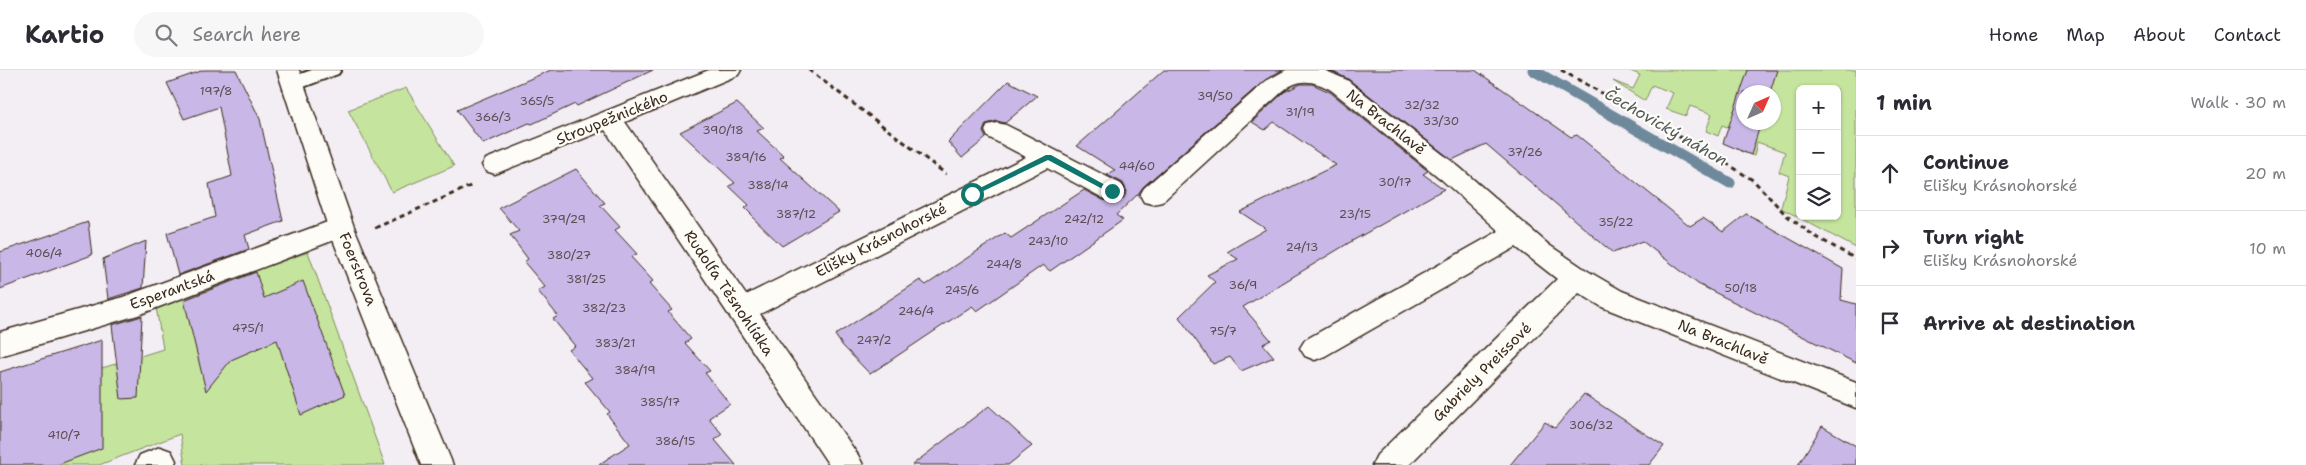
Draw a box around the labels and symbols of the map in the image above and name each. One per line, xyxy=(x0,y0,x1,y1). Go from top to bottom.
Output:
house number: 197/8 xyxy=(200,83,232,99)
water label: Čechovický náhon xyxy=(1601,83,1731,171)
street label: Na Brachlavě xyxy=(1342,85,1430,159)
north arrow xyxy=(1736,85,1781,130)
street label: Stroupežnického xyxy=(553,86,671,150)
house number: 39/50 xyxy=(1197,88,1233,104)
house number: 365/5 xyxy=(520,93,554,109)
house number: 32/32 xyxy=(1404,97,1440,113)
house number: 31/19 xyxy=(1285,104,1315,120)
house number: 366/3 xyxy=(475,109,511,125)
house number: 33/30 xyxy=(1423,113,1459,129)
house number: 390/18 xyxy=(702,122,744,138)
house number: 37/26 xyxy=(1507,144,1543,160)
house number: 389/16 xyxy=(725,149,767,165)
house number: 44/60 xyxy=(1119,158,1155,174)
house number: 30/17 xyxy=(1378,174,1412,190)
house number: 388/14 xyxy=(747,177,789,193)
route end xyxy=(1101,180,1124,203)
route start xyxy=(961,183,984,206)
street label: Elišky Krásnohorské xyxy=(812,198,950,282)
house number: 387/12 xyxy=(776,206,816,222)
house number: 23/15 xyxy=(1339,206,1371,222)
house number: 379/29 xyxy=(542,211,586,227)
house number: 242/12 xyxy=(1064,211,1104,227)
house number: 35/22 xyxy=(1598,214,1634,230)
street label: Rudolfa Těsnohlídka xyxy=(680,226,779,360)
street label: Foerstrova xyxy=(334,229,382,309)
house number: 243/10 xyxy=(1028,233,1068,249)
house number: 24/13 xyxy=(1286,239,1318,255)
house number: 406/4 xyxy=(26,245,62,261)
house number: 380/27 xyxy=(547,247,591,263)
house number: 244/8 xyxy=(986,256,1022,272)
street label: Esperantská xyxy=(127,265,218,315)
house number: 381/25 xyxy=(566,271,606,287)
house number: 36/9 xyxy=(1229,277,1257,293)
house number: 50/18 xyxy=(1725,280,1757,296)
house number: 245/6 xyxy=(944,282,980,298)
house number: 382/23 xyxy=(582,300,626,316)
house number: 246/4 xyxy=(898,303,934,319)
street label: Na Brachlavě xyxy=(1675,315,1771,369)
street label: Gabriely Preissové xyxy=(1428,318,1536,426)
house number: 475/1 xyxy=(232,320,264,336)
house number: 75/7 xyxy=(1209,323,1237,339)
house number: 247/2 xyxy=(856,332,892,348)
house number: 383/21 xyxy=(595,335,635,351)
house number: 384/19 xyxy=(614,362,656,378)
house number: 385/17 xyxy=(640,394,680,410)
house number: 306/32 xyxy=(1569,417,1613,433)
house number: 410/7 xyxy=(47,427,81,443)
house number: 386/15 xyxy=(655,433,695,449)

